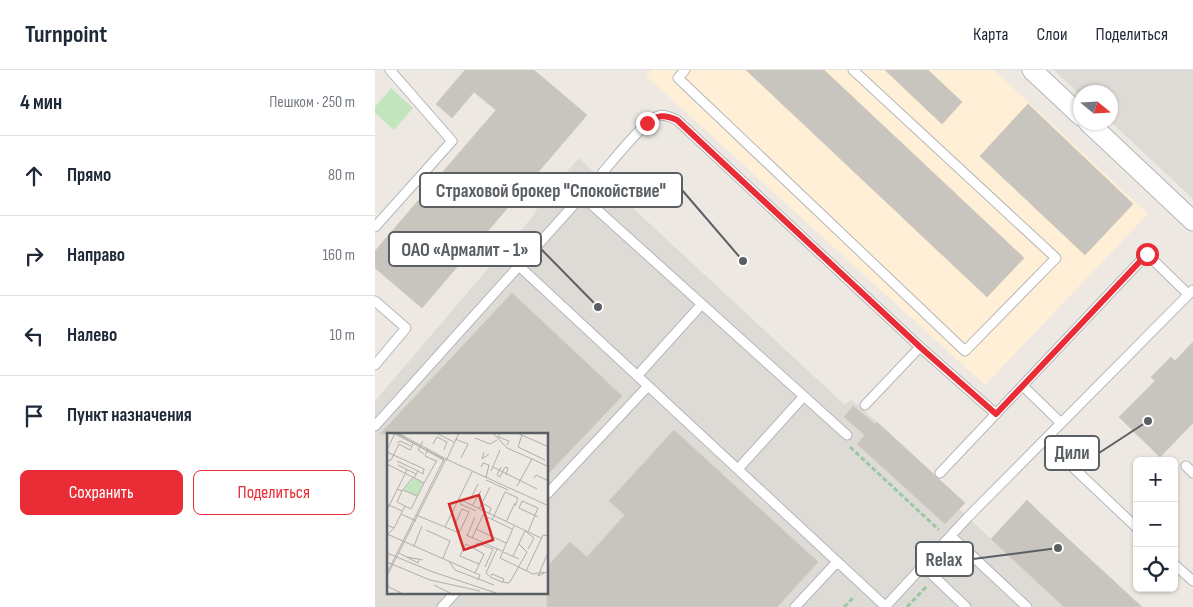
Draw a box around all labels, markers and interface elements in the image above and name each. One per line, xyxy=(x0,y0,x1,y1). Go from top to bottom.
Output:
text: Turnpoint xyxy=(25,20,107,49)
text: Карта xyxy=(973,24,1009,45)
text: Слои xyxy=(1037,24,1068,45)
text: Поделиться xyxy=(1096,24,1168,45)
north arrow xyxy=(1073,85,1118,130)
text: 4 мин xyxy=(20,90,62,115)
text: Пешком · 250 m xyxy=(269,93,355,112)
route end xyxy=(636,112,659,135)
icon: ahead xyxy=(20,162,48,190)
text: Прямо xyxy=(67,164,111,187)
text: 80 m xyxy=(328,166,355,185)
callout: Страховой брокер "Спокойствие" xyxy=(420,173,682,207)
text: Страховой брокер "Спокойствие" xyxy=(436,180,666,203)
callout: ОАО «Армалит - 1» xyxy=(389,232,541,266)
text: ОАО «Армалит - 1» xyxy=(401,239,529,262)
icon: right xyxy=(20,242,48,270)
route start xyxy=(1136,243,1159,266)
text: Направо xyxy=(67,244,125,267)
text: 160 m xyxy=(322,246,355,265)
icon: left xyxy=(20,322,48,350)
text: Налево xyxy=(67,324,117,347)
text: 10 m xyxy=(329,326,355,345)
icon: arrive xyxy=(20,402,48,430)
text: Пункт назначения xyxy=(67,404,192,427)
inset map xyxy=(387,433,549,594)
callout: Дили xyxy=(1045,436,1099,470)
text: Дили xyxy=(1054,442,1090,465)
map controls xyxy=(1133,457,1178,592)
button: + xyxy=(1133,457,1178,502)
button: Сохранить xyxy=(20,470,183,515)
button: Поделиться xyxy=(193,470,355,515)
button: − xyxy=(1133,502,1178,547)
callout: Relax xyxy=(916,542,973,576)
button: locate xyxy=(1133,547,1178,592)
text: Relax xyxy=(926,549,962,572)

